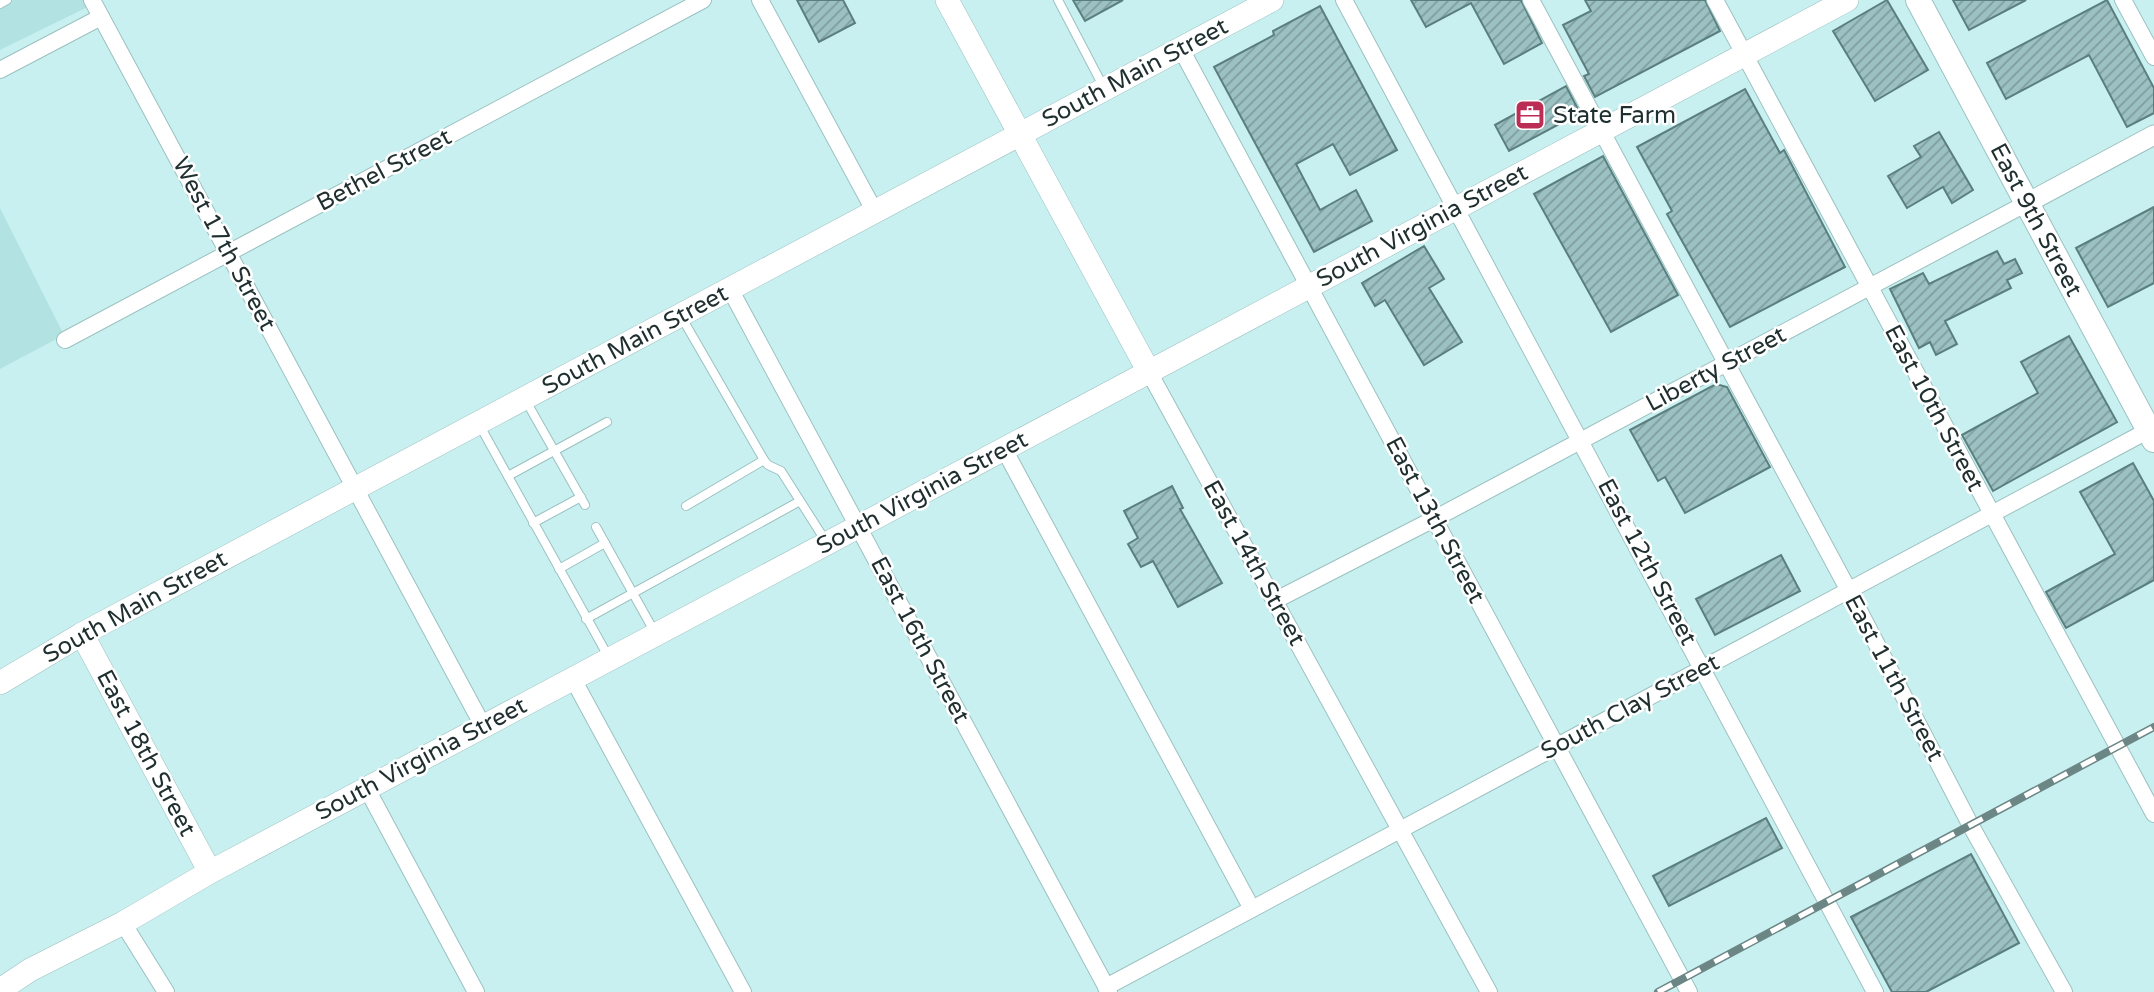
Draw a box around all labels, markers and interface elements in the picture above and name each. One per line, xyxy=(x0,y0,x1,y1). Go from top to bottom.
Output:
street label: South Main Street xyxy=(1037,12,1233,134)
office icon: State Farm xyxy=(1513,98,1547,132)
place label: State Farm xyxy=(1553,101,1676,130)
street label: Bethel Street xyxy=(312,122,456,218)
street label: East 9th Street xyxy=(1983,139,2089,301)
street label: West 17th Street xyxy=(166,152,282,336)
street label: South Virginia Street xyxy=(1311,158,1533,294)
street label: South Main Street xyxy=(537,279,733,401)
street label: Liberty Street xyxy=(1641,320,1791,418)
street label: East 10th Street xyxy=(1878,320,1990,496)
street label: South Virginia Street xyxy=(811,425,1033,561)
street label: East 13th Street xyxy=(1379,432,1491,608)
street label: East 12th Street xyxy=(1591,474,1703,650)
street label: East 14th Street xyxy=(1197,475,1311,651)
street label: South Main Street xyxy=(38,544,232,670)
street label: East 16th Street xyxy=(864,552,976,728)
street label: East 11th Street xyxy=(1838,590,1950,766)
street label: South Clay Street xyxy=(1536,648,1724,766)
street label: East 18th Street xyxy=(90,665,202,841)
street label: South Virginia Street xyxy=(310,691,532,827)

